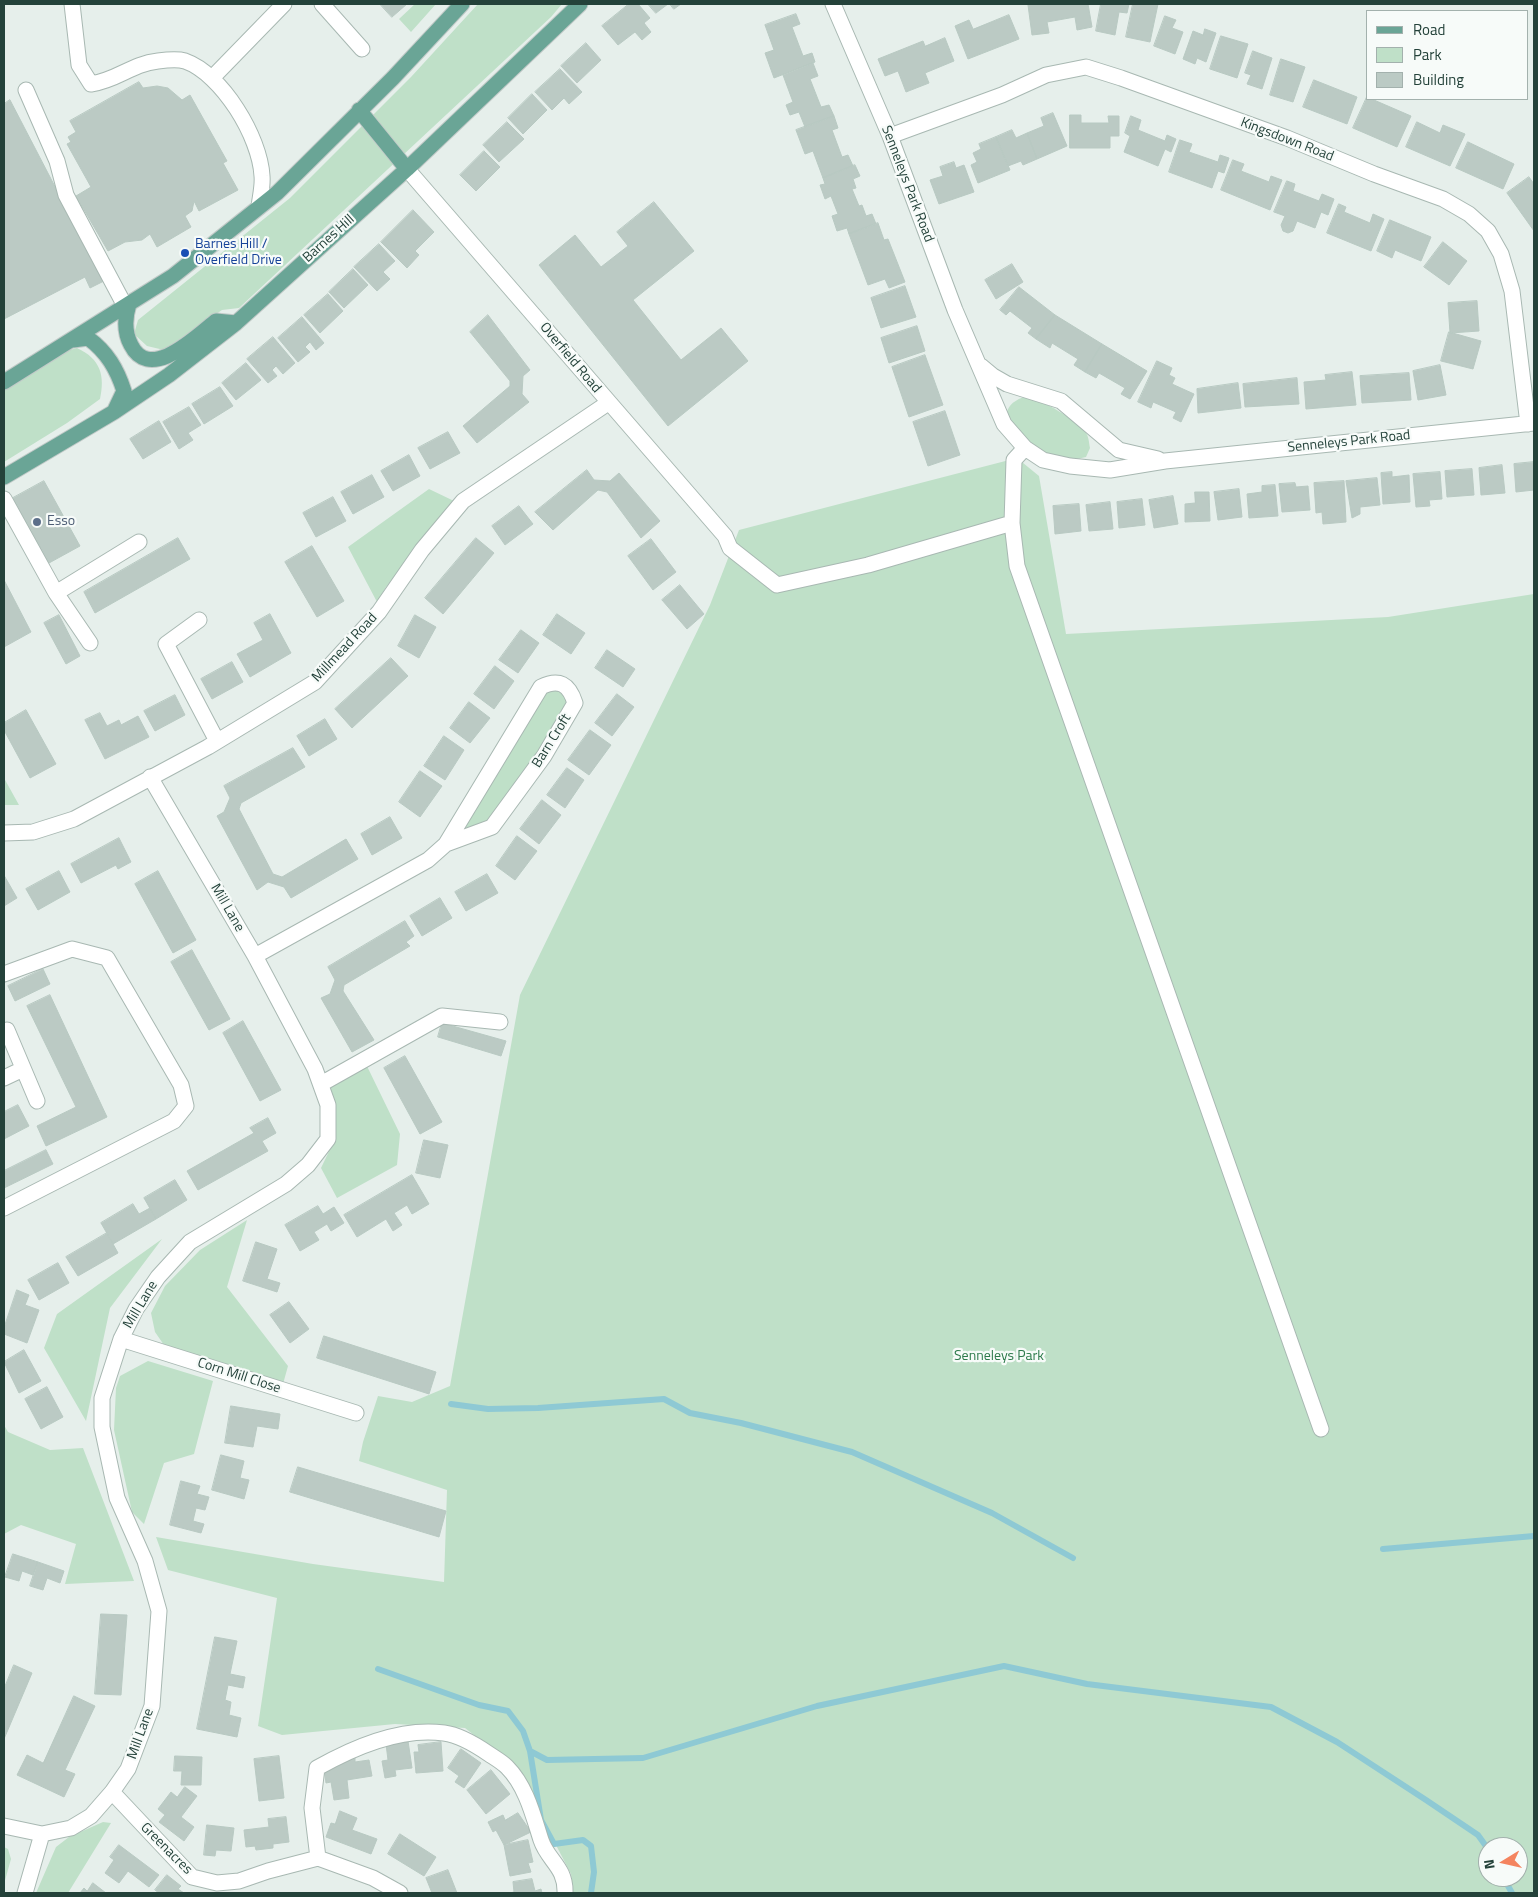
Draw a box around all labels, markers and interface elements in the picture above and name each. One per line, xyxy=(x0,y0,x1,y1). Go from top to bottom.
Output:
legend xyxy=(1366,10,1528,100)
text: Road xyxy=(1413,18,1445,41)
text: Park xyxy=(1413,43,1442,66)
text: Building xyxy=(1413,68,1464,91)
street label: Kingsdown Road xyxy=(1238,114,1336,166)
street label: Senneleys Park Road xyxy=(877,123,937,245)
street label: Barnes Hill xyxy=(300,211,358,267)
place label: Barnes Hill / Overfield Drive xyxy=(195,237,282,270)
marker: Barnes Hill / Overfield Drive xyxy=(179,247,191,259)
street label: Overfield Road xyxy=(536,319,604,397)
street label: Senneleys Park Road xyxy=(1287,427,1411,457)
place label: Esso xyxy=(47,514,75,530)
marker: Esso xyxy=(31,516,43,528)
street label: Millmead Road xyxy=(309,610,381,686)
street label: Barn Croft xyxy=(529,711,575,771)
street label: Mill Lane xyxy=(207,881,247,935)
street label: Mill Lane xyxy=(120,1278,162,1332)
park label: Senneleys Park xyxy=(954,1349,1044,1365)
street label: Corn Mill Close xyxy=(195,1355,283,1397)
street label: Mill Lane xyxy=(124,1706,158,1762)
street label: Greenacres xyxy=(137,1820,195,1878)
north arrow xyxy=(1478,1837,1528,1887)
text: N xyxy=(1478,1858,1500,1871)

